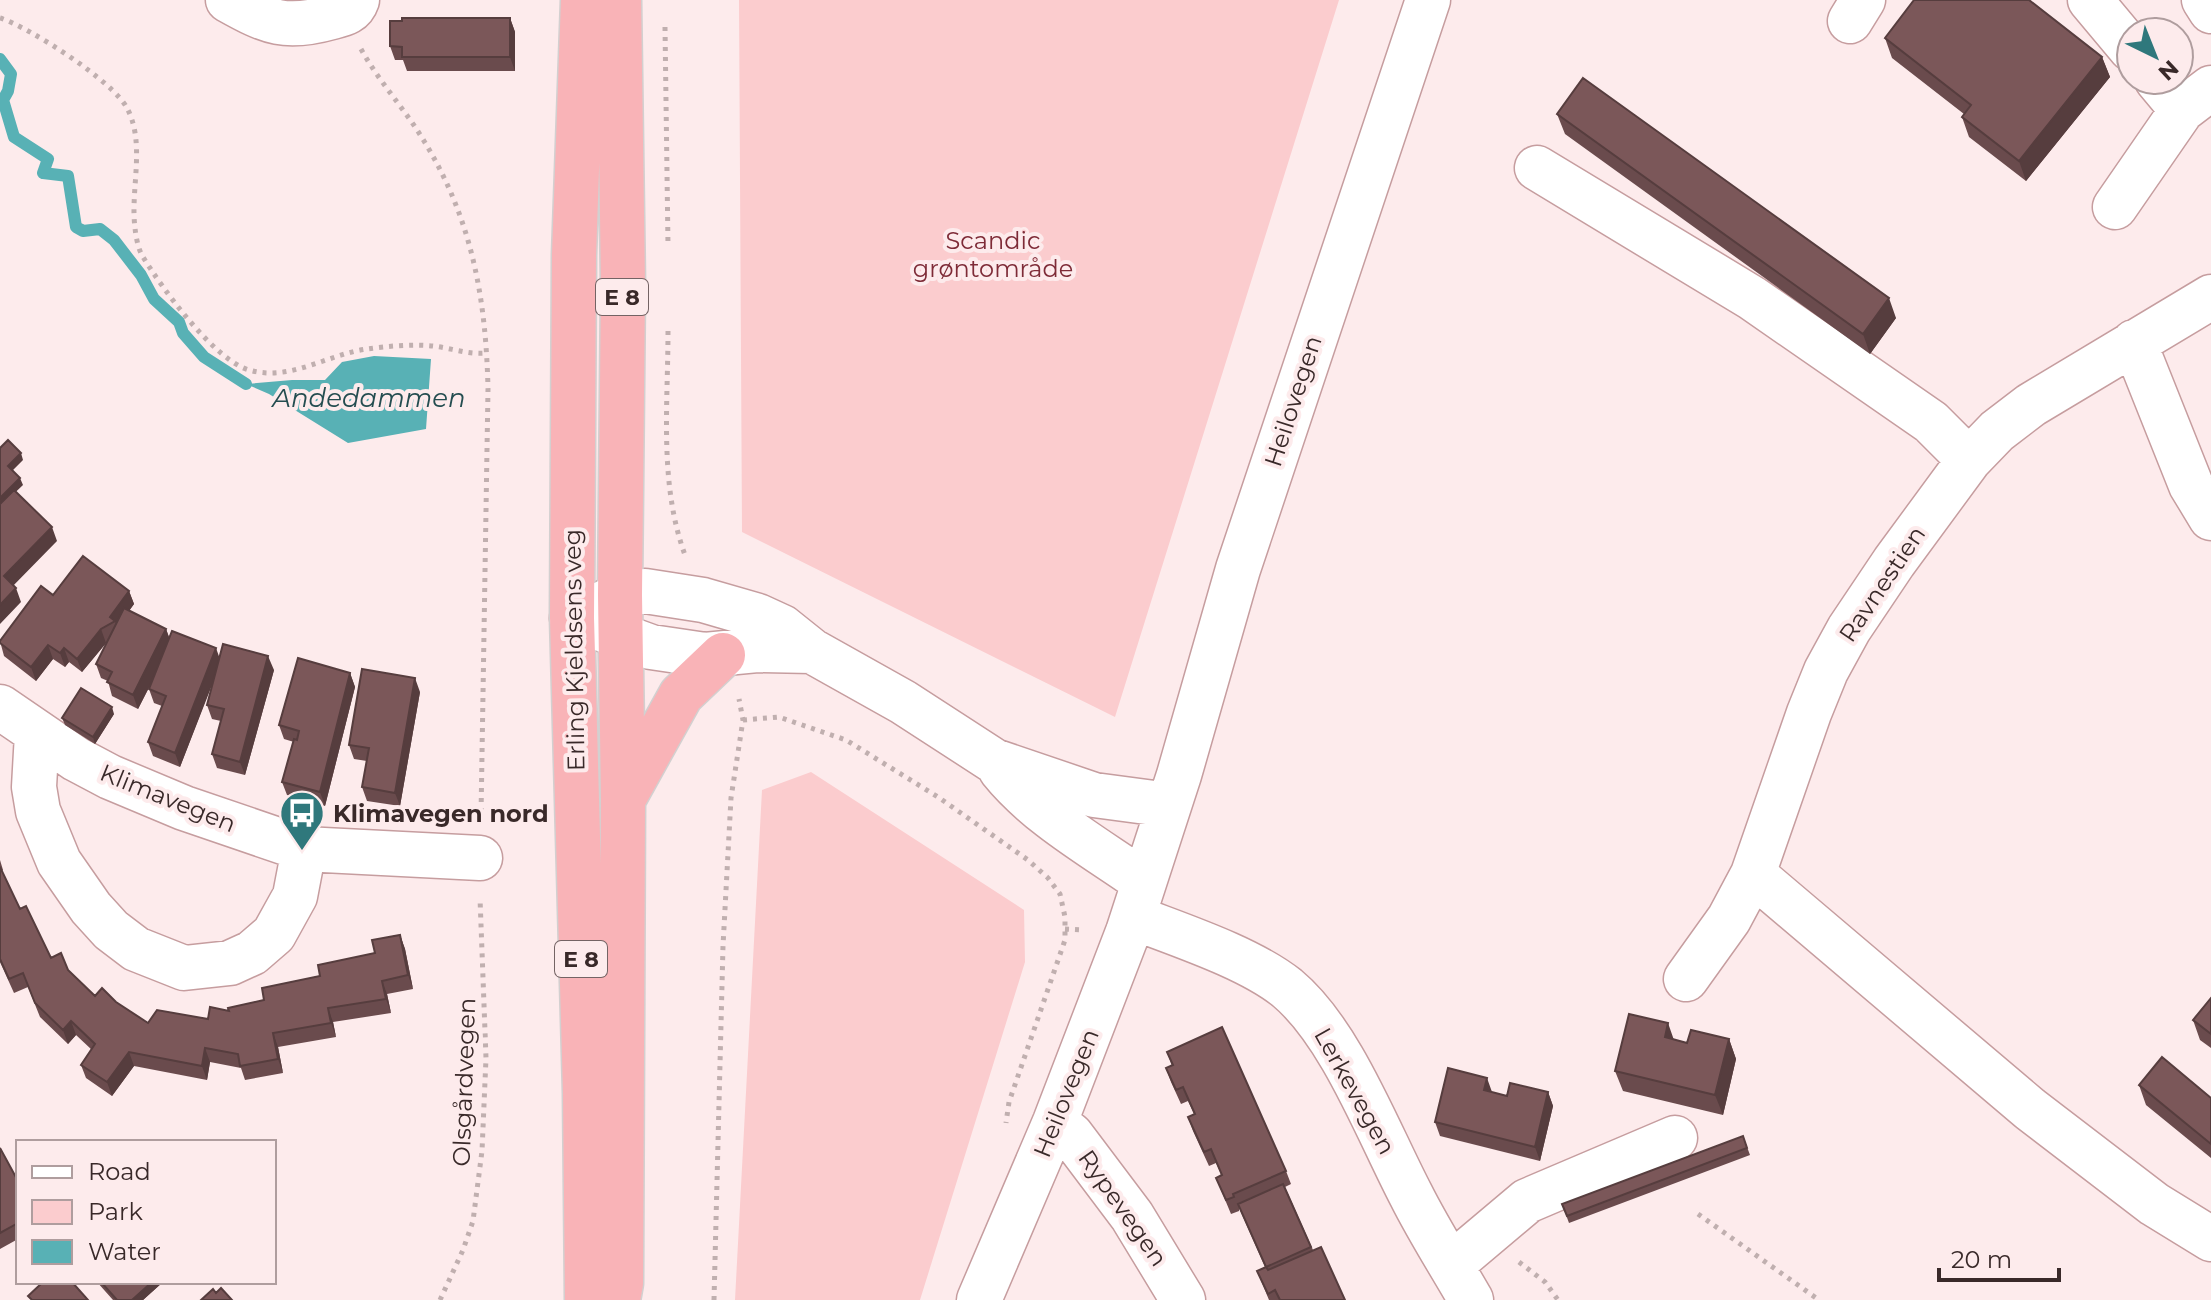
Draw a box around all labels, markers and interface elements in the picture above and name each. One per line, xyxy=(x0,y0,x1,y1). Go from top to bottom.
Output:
north arrow xyxy=(2115,16,2195,96)
text: N xyxy=(2153,54,2184,86)
park label: Scandic grøntområde xyxy=(913,226,1073,283)
road number: E 8 xyxy=(596,279,648,315)
street label: Heilovegen xyxy=(1258,332,1328,470)
water label: Andedammen xyxy=(270,382,466,414)
street label: Ravnestien xyxy=(1833,521,1931,647)
street label: Erling Kjeldsens veg xyxy=(557,529,591,771)
street label: Klimavegen xyxy=(96,758,240,838)
bus stop icon: Klimavegen nord xyxy=(278,789,326,852)
place label: Klimavegen nord xyxy=(333,799,549,828)
road number: E 8 xyxy=(555,941,607,977)
street label: Olsgårdvegen xyxy=(447,997,481,1167)
street label: Lerkevegen xyxy=(1308,1023,1402,1159)
street label: Heilovegen xyxy=(1027,1025,1105,1161)
legend xyxy=(16,1140,276,1284)
street label: Rypevegen xyxy=(1072,1144,1174,1272)
text: Road xyxy=(88,1157,151,1186)
text: Park xyxy=(88,1197,143,1226)
scale bar xyxy=(1939,1232,2059,1282)
text: Water xyxy=(88,1237,161,1266)
text: 20 m xyxy=(1951,1245,2012,1274)

